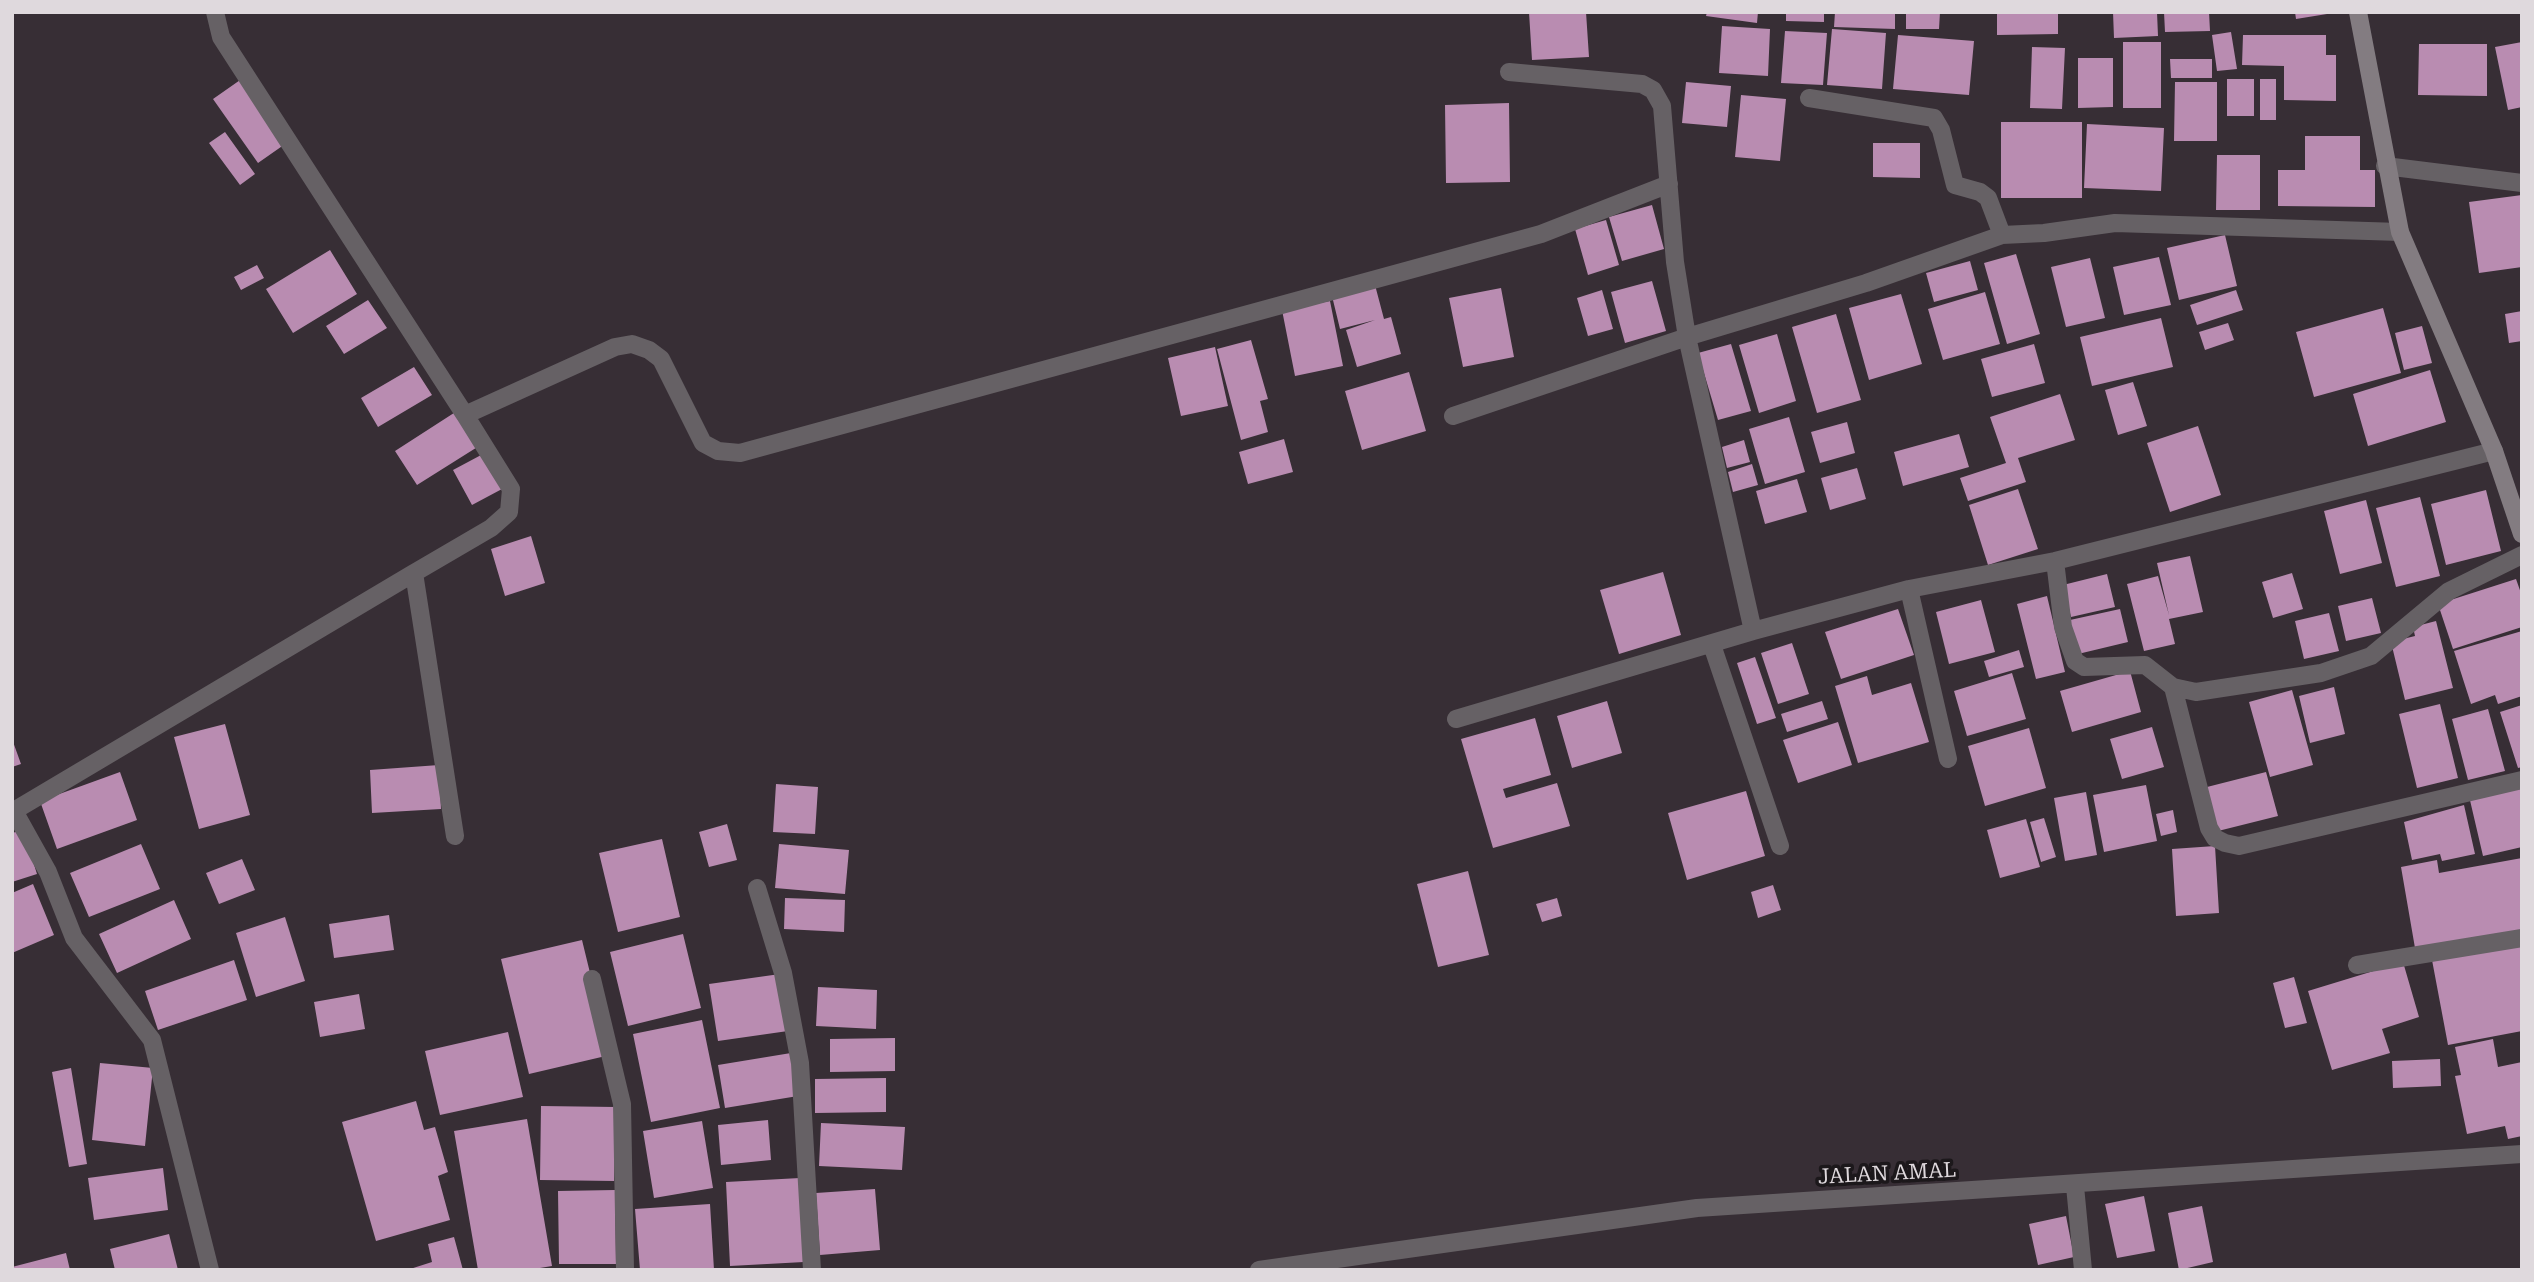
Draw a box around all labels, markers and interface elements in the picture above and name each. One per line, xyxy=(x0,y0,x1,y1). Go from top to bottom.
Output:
street label: JALAN AMAL xyxy=(1817,1158,1957,1190)

